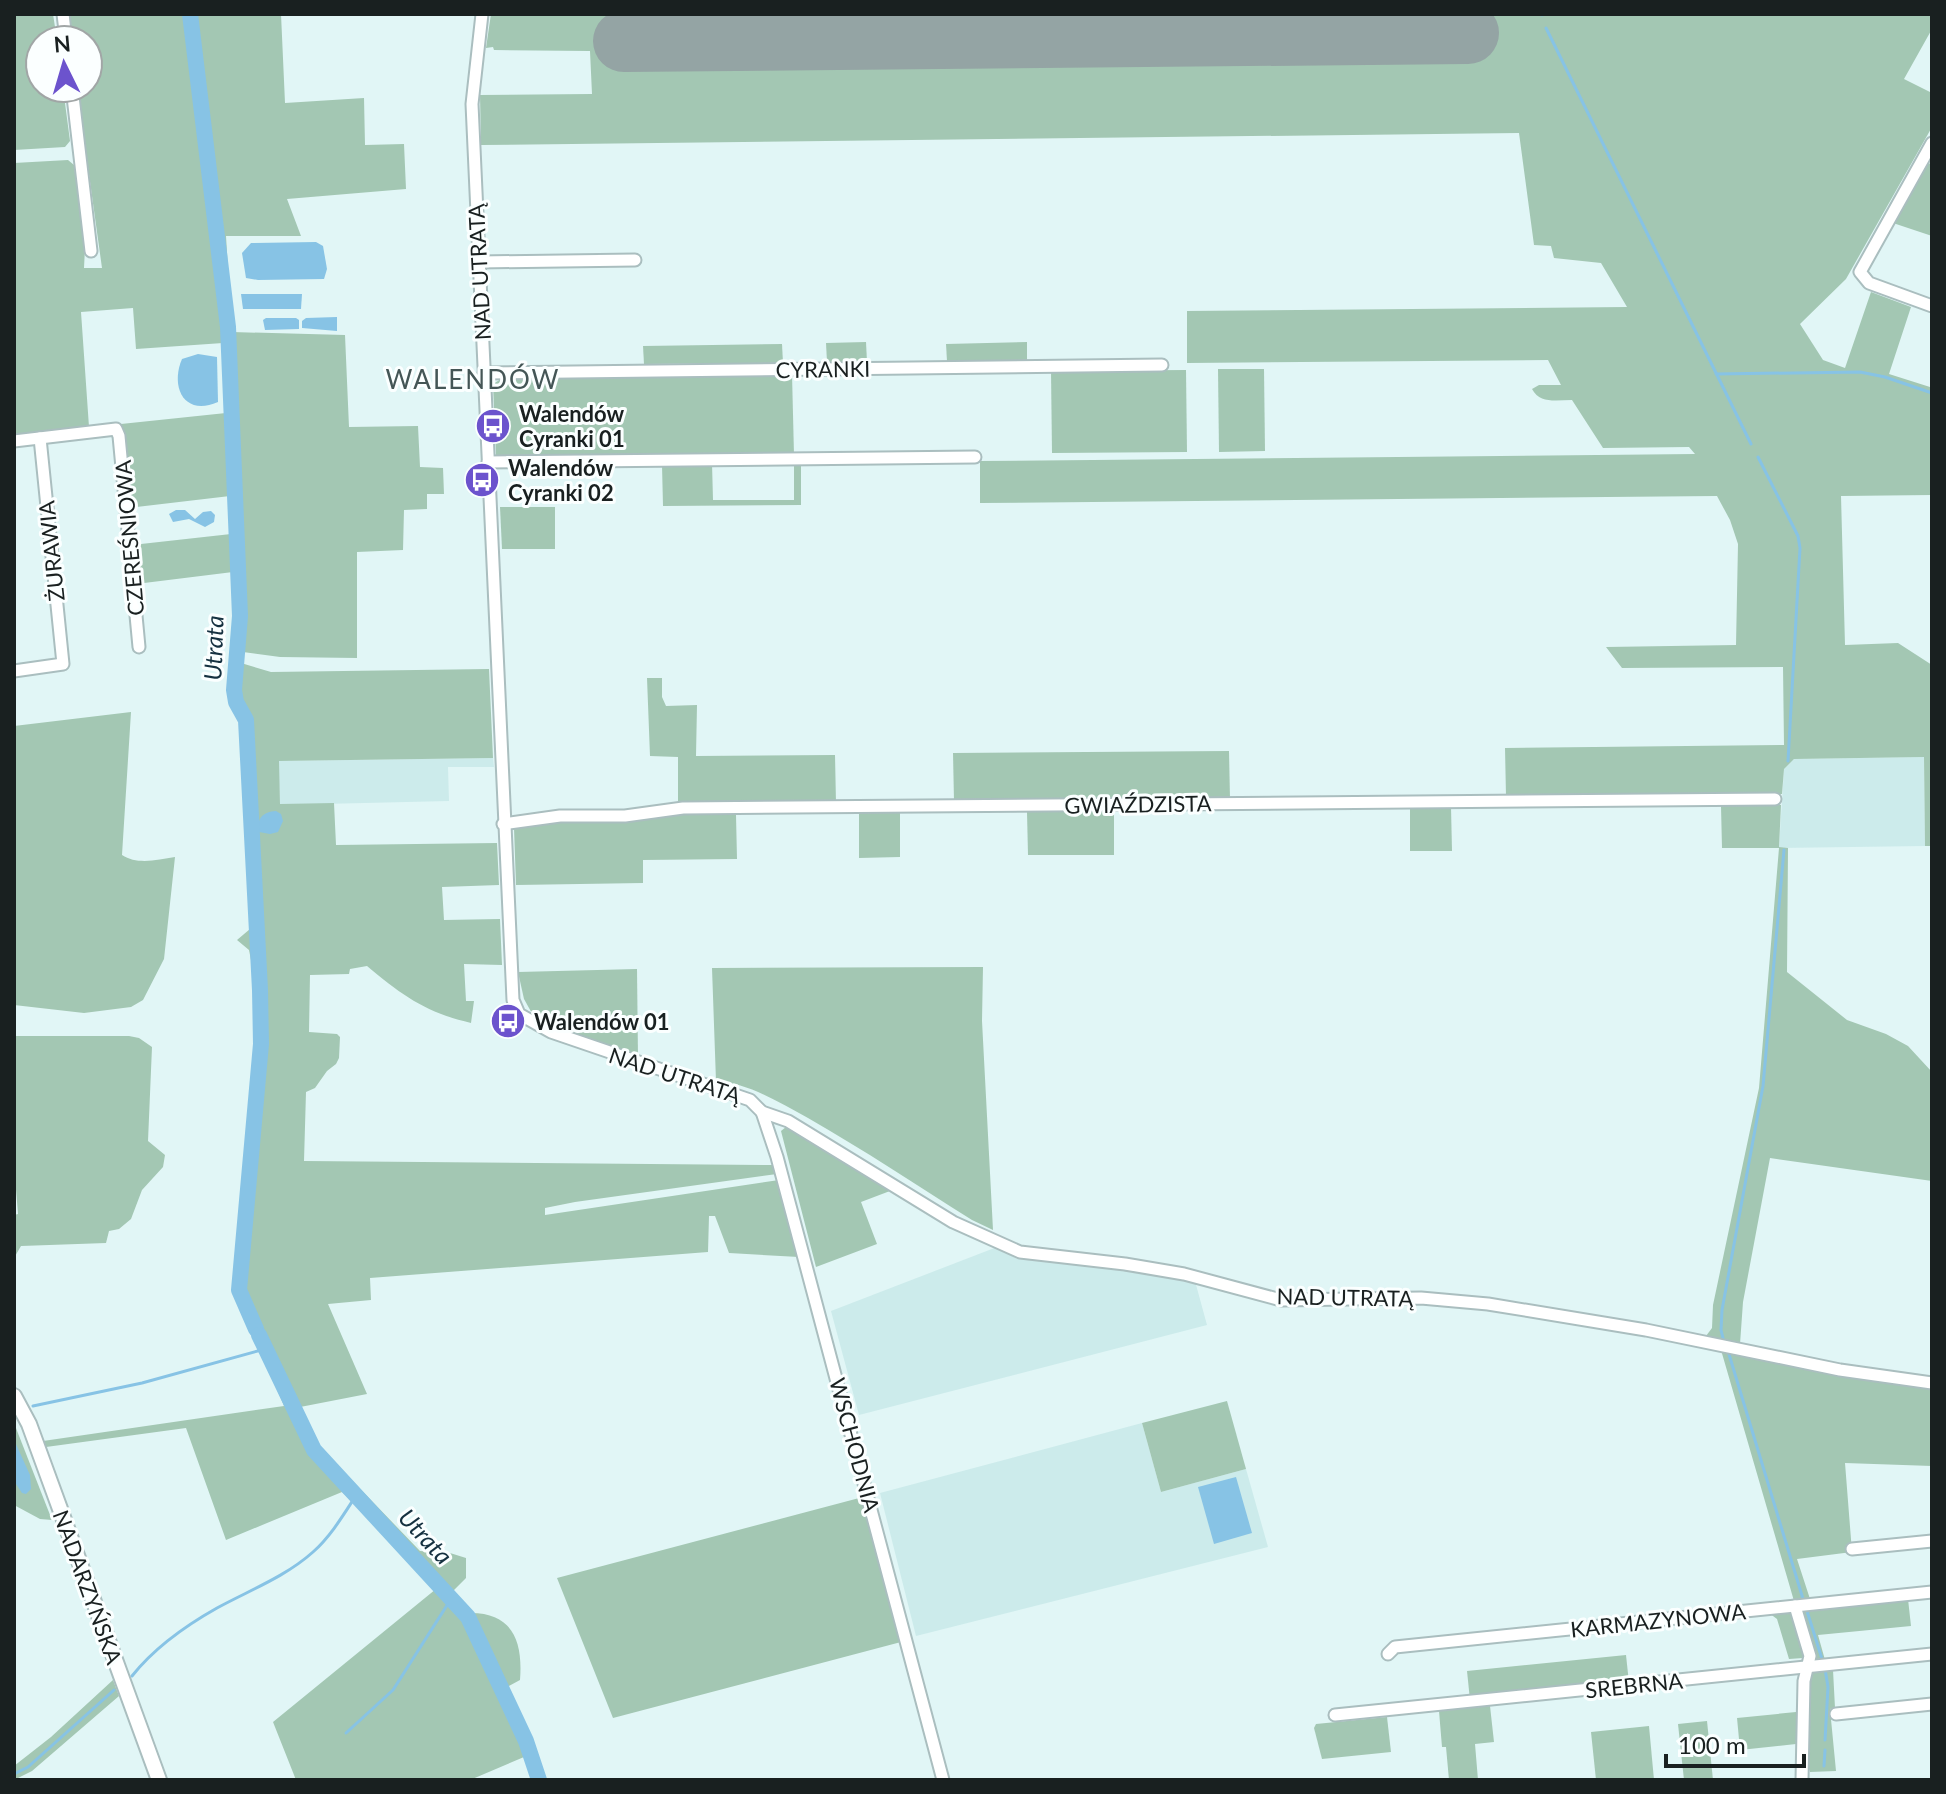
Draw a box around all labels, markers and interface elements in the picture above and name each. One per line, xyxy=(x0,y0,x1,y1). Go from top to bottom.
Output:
north arrow xyxy=(24,24,104,104)
text: N xyxy=(53,29,72,58)
street label: NAD UTRATĄ xyxy=(462,202,496,341)
street label: CYRANKI xyxy=(775,355,871,383)
district label: WALENDÓW xyxy=(386,363,560,395)
place label: Walendów Cyranki 01 xyxy=(519,400,625,452)
bus stop icon: Walendów Cyranki 01 xyxy=(474,407,512,445)
place label: Walendów Cyranki 02 xyxy=(508,454,614,506)
street label: CZEREŚNIOWA xyxy=(109,459,149,617)
bus stop icon: Walendów Cyranki 02 xyxy=(463,461,501,499)
street label: ŻURAWIA xyxy=(32,499,70,603)
water label: Utrata xyxy=(197,615,229,681)
street label: GWIAŹDZISTA xyxy=(1064,789,1212,819)
bus stop icon: Walendów 01 xyxy=(489,1002,527,1040)
place label: Walendów 01 xyxy=(534,1008,670,1035)
street label: NAD UTRATĄ xyxy=(606,1041,745,1109)
street label: NAD UTRATĄ xyxy=(1276,1282,1415,1312)
street label: WSCHODNIA xyxy=(824,1375,886,1515)
water label: Utrata xyxy=(393,1502,459,1570)
street label: NADARZYŃSKA xyxy=(48,1506,128,1668)
street label: KARMAZYNOWA xyxy=(1569,1597,1747,1643)
street label: SREBRNA xyxy=(1584,1666,1684,1704)
scale bar xyxy=(1666,1718,1804,1768)
text: 100 m xyxy=(1678,1730,1746,1759)

